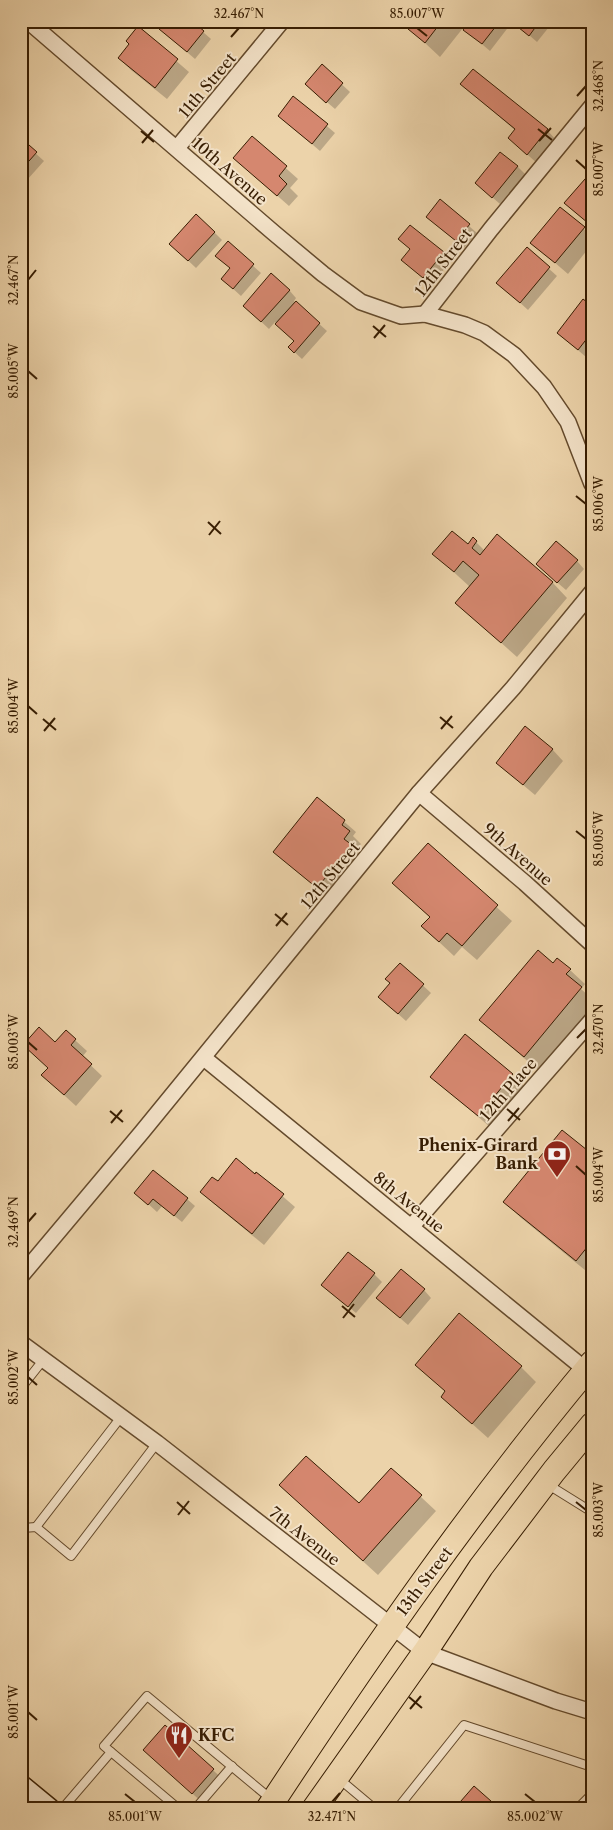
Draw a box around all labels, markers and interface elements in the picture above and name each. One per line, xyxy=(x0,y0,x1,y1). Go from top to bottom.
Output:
text: 32.467°N xyxy=(214,6,264,21)
text: 85.007°W xyxy=(390,6,445,21)
street label: 11th Street xyxy=(174,48,240,122)
text: 32.468°N xyxy=(591,60,606,112)
street label: 10th Avenue xyxy=(188,133,272,209)
text: 85.007°W xyxy=(591,141,606,196)
street label: 12th Street xyxy=(410,224,476,300)
text: 32.467°N xyxy=(6,255,21,305)
text: 85.005°W xyxy=(6,342,21,399)
text: 85.006°W xyxy=(591,475,606,532)
text: 85.004°W xyxy=(6,677,21,734)
text: 85.005°W xyxy=(591,810,606,867)
street label: 9th Avenue xyxy=(479,818,557,890)
street label: 12th Street xyxy=(296,837,364,913)
text: 32.470°N xyxy=(591,1003,606,1055)
text: 85.003°W xyxy=(6,1013,21,1070)
street label: 12th Place xyxy=(475,1053,541,1125)
place label: Phenix-Girard Bank xyxy=(418,1135,538,1173)
bank icon: Phenix-Girard Bank xyxy=(542,1139,572,1178)
text: 85.004°W xyxy=(591,1146,606,1203)
street label: 8th Avenue xyxy=(369,1167,449,1237)
text: 32.469°N xyxy=(6,1196,21,1248)
text: 85.002°W xyxy=(6,1348,21,1405)
text: 85.003°W xyxy=(591,1481,606,1538)
street label: 7th Avenue xyxy=(266,1502,344,1570)
street label: 13th Street xyxy=(392,1542,457,1619)
text: 85.001°W xyxy=(6,1684,21,1739)
restaurant icon: KFC xyxy=(164,1720,194,1759)
place label: KFC xyxy=(198,1725,234,1745)
text: 85.001°W xyxy=(108,1809,163,1824)
text: 32.471°N xyxy=(308,1809,356,1824)
text: 85.002°W xyxy=(507,1809,564,1824)

